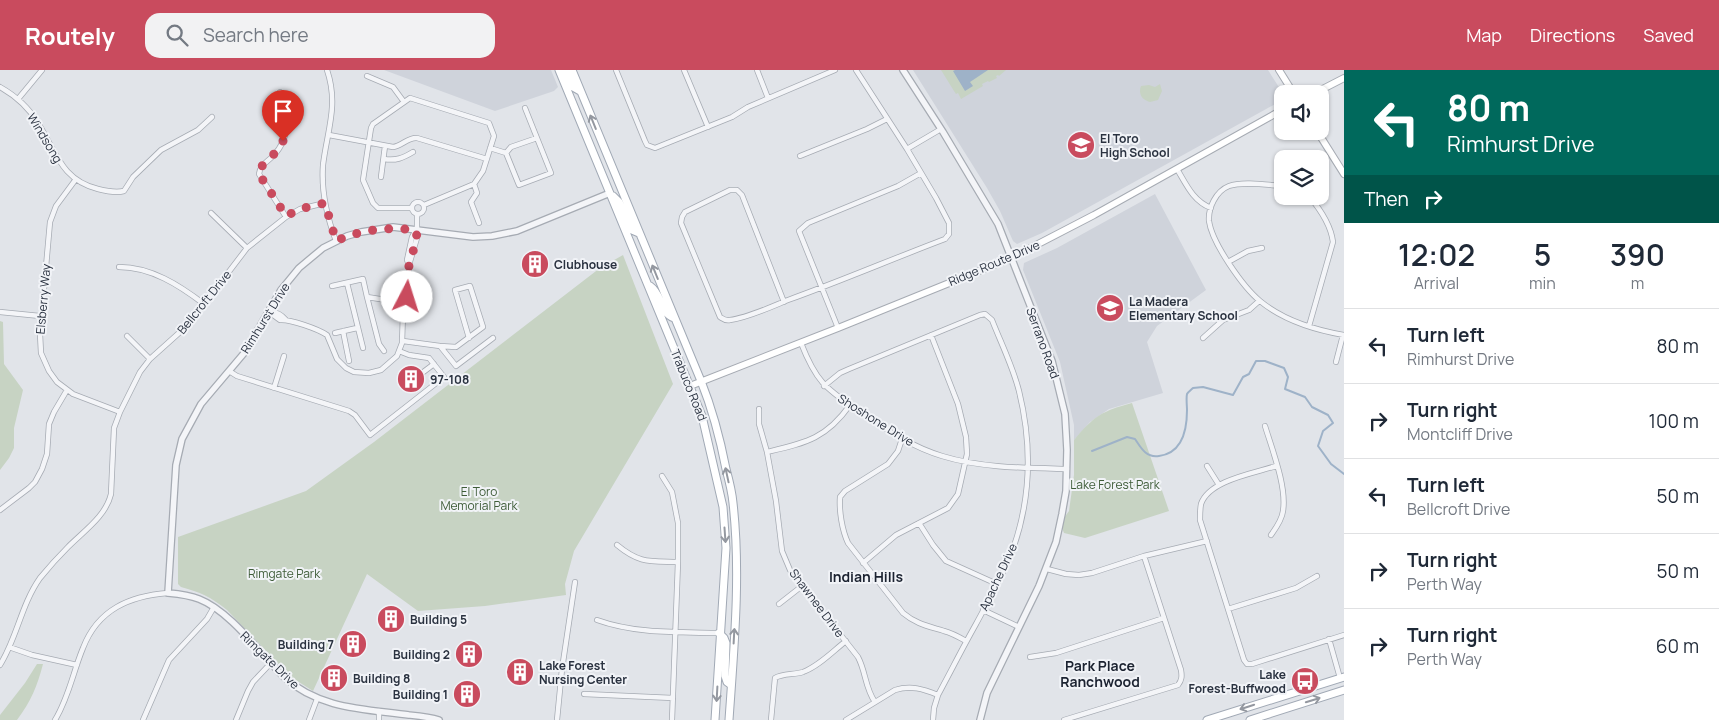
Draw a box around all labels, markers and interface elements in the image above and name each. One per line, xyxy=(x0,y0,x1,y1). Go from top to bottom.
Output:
search box xyxy=(145,13,495,58)
text: Routely xyxy=(25,19,115,52)
icon: search xyxy=(163,21,191,49)
text: Search here xyxy=(203,22,309,48)
text: Map xyxy=(1466,23,1502,47)
text: Directions xyxy=(1530,23,1615,47)
text: Saved xyxy=(1643,23,1694,47)
text: 80 m xyxy=(1447,84,1530,132)
map controls xyxy=(1274,85,1329,205)
button: sound xyxy=(1274,85,1329,140)
pin xyxy=(262,90,304,141)
icon: left xyxy=(1364,90,1429,155)
icon: arrive xyxy=(269,97,297,125)
street label: Windsong xyxy=(23,110,67,166)
one-way arrow xyxy=(588,115,597,130)
text: Rimhurst Drive xyxy=(1447,129,1595,159)
school or university icon: El Toro High School xyxy=(1066,130,1096,160)
place label: El Toro High School xyxy=(1100,130,1170,161)
button: layers xyxy=(1274,150,1329,205)
icon: right xyxy=(1419,185,1447,213)
text: Then xyxy=(1364,186,1409,212)
text: 12:02 xyxy=(1398,234,1475,275)
text: 5 xyxy=(1534,234,1551,275)
text: 390 xyxy=(1610,234,1665,275)
street label: Ridge Route Drive xyxy=(946,236,1042,290)
building icon: Clubhouse xyxy=(520,249,550,279)
place label: Clubhouse xyxy=(554,256,617,273)
street label: Elsberry Way xyxy=(31,262,55,335)
one-way arrow xyxy=(650,265,660,280)
street label: Bellcroft Drive xyxy=(173,267,235,337)
position arrow xyxy=(380,270,432,322)
text: Arrival xyxy=(1414,272,1459,294)
text: min xyxy=(1529,272,1556,294)
text: m xyxy=(1631,272,1644,294)
street label: Rimhurst Drive xyxy=(236,279,294,357)
school or university icon: La Madera Elementary School xyxy=(1095,293,1125,323)
place label: La Madera Elementary School xyxy=(1129,293,1238,324)
street label: Serrano Road xyxy=(1022,305,1064,381)
text: Turn left xyxy=(1407,322,1485,348)
icon: left xyxy=(1364,332,1392,360)
text: 80 m xyxy=(1656,333,1699,359)
street label: Trabuco Road xyxy=(667,347,711,423)
text: Rimhurst Drive xyxy=(1407,348,1514,370)
building icon: 97-108 xyxy=(396,364,426,394)
place label: 97-108 xyxy=(430,371,469,388)
street label: Shoshone Drive xyxy=(835,390,917,450)
text: Turn right xyxy=(1407,397,1497,423)
icon: right xyxy=(1364,407,1392,435)
text: 100 m xyxy=(1648,408,1699,434)
text: Montcliff Drive xyxy=(1407,423,1513,445)
one-way arrow xyxy=(722,467,732,483)
text: Turn left xyxy=(1407,472,1485,498)
park label: Lake Forest Park xyxy=(1070,476,1161,493)
icon: left xyxy=(1364,482,1392,510)
park label: El Toro Memorial Park xyxy=(440,483,519,514)
text: 50 m xyxy=(1657,483,1699,509)
text: Bellcroft Drive xyxy=(1407,498,1510,520)
one-way arrow xyxy=(720,526,729,542)
street label: Apache Drive xyxy=(975,540,1021,614)
text: Turn right xyxy=(1407,547,1497,573)
icon: right xyxy=(1364,557,1392,585)
text: 50 m xyxy=(1657,558,1699,584)
park label: Rimgate Park xyxy=(248,565,321,582)
street label: Shawnee Drive xyxy=(786,565,848,641)
district label: Indian Hills xyxy=(829,567,904,586)
text: Perth Way xyxy=(1407,573,1482,595)
building icon: Building 5 xyxy=(376,604,406,634)
place label: Building 5 xyxy=(410,611,467,628)
text: Turn right xyxy=(1407,622,1497,648)
street label: Rimgate Drive xyxy=(237,627,303,693)
building icon: Building 7 xyxy=(338,629,368,659)
one-way arrow xyxy=(729,629,739,645)
icon: right xyxy=(1364,632,1392,660)
text: 60 m xyxy=(1656,633,1699,659)
place label: Building 7 xyxy=(278,636,334,653)
building icon: Building 2 xyxy=(454,639,484,669)
place label: Building 2 xyxy=(393,646,450,663)
text: Perth Way xyxy=(1407,648,1482,670)
district label: Park Place Ranchwood xyxy=(1060,656,1140,691)
building icon: Lake Forest Nursing Center xyxy=(505,657,535,687)
place label: Lake Forest Nursing Center xyxy=(539,657,627,688)
building icon: Building 8 xyxy=(319,663,349,693)
place label: Lake Forest-Buffwood xyxy=(1189,666,1286,697)
bus stop icon: Lake Forest-Buffwood xyxy=(1290,666,1320,696)
place label: Building 8 xyxy=(353,670,410,687)
building icon: Building 1 xyxy=(452,679,482,709)
place label: Building 1 xyxy=(393,686,448,703)
one-way arrow xyxy=(712,686,721,702)
one-way arrow xyxy=(1305,695,1321,704)
one-way arrow xyxy=(1240,703,1256,713)

